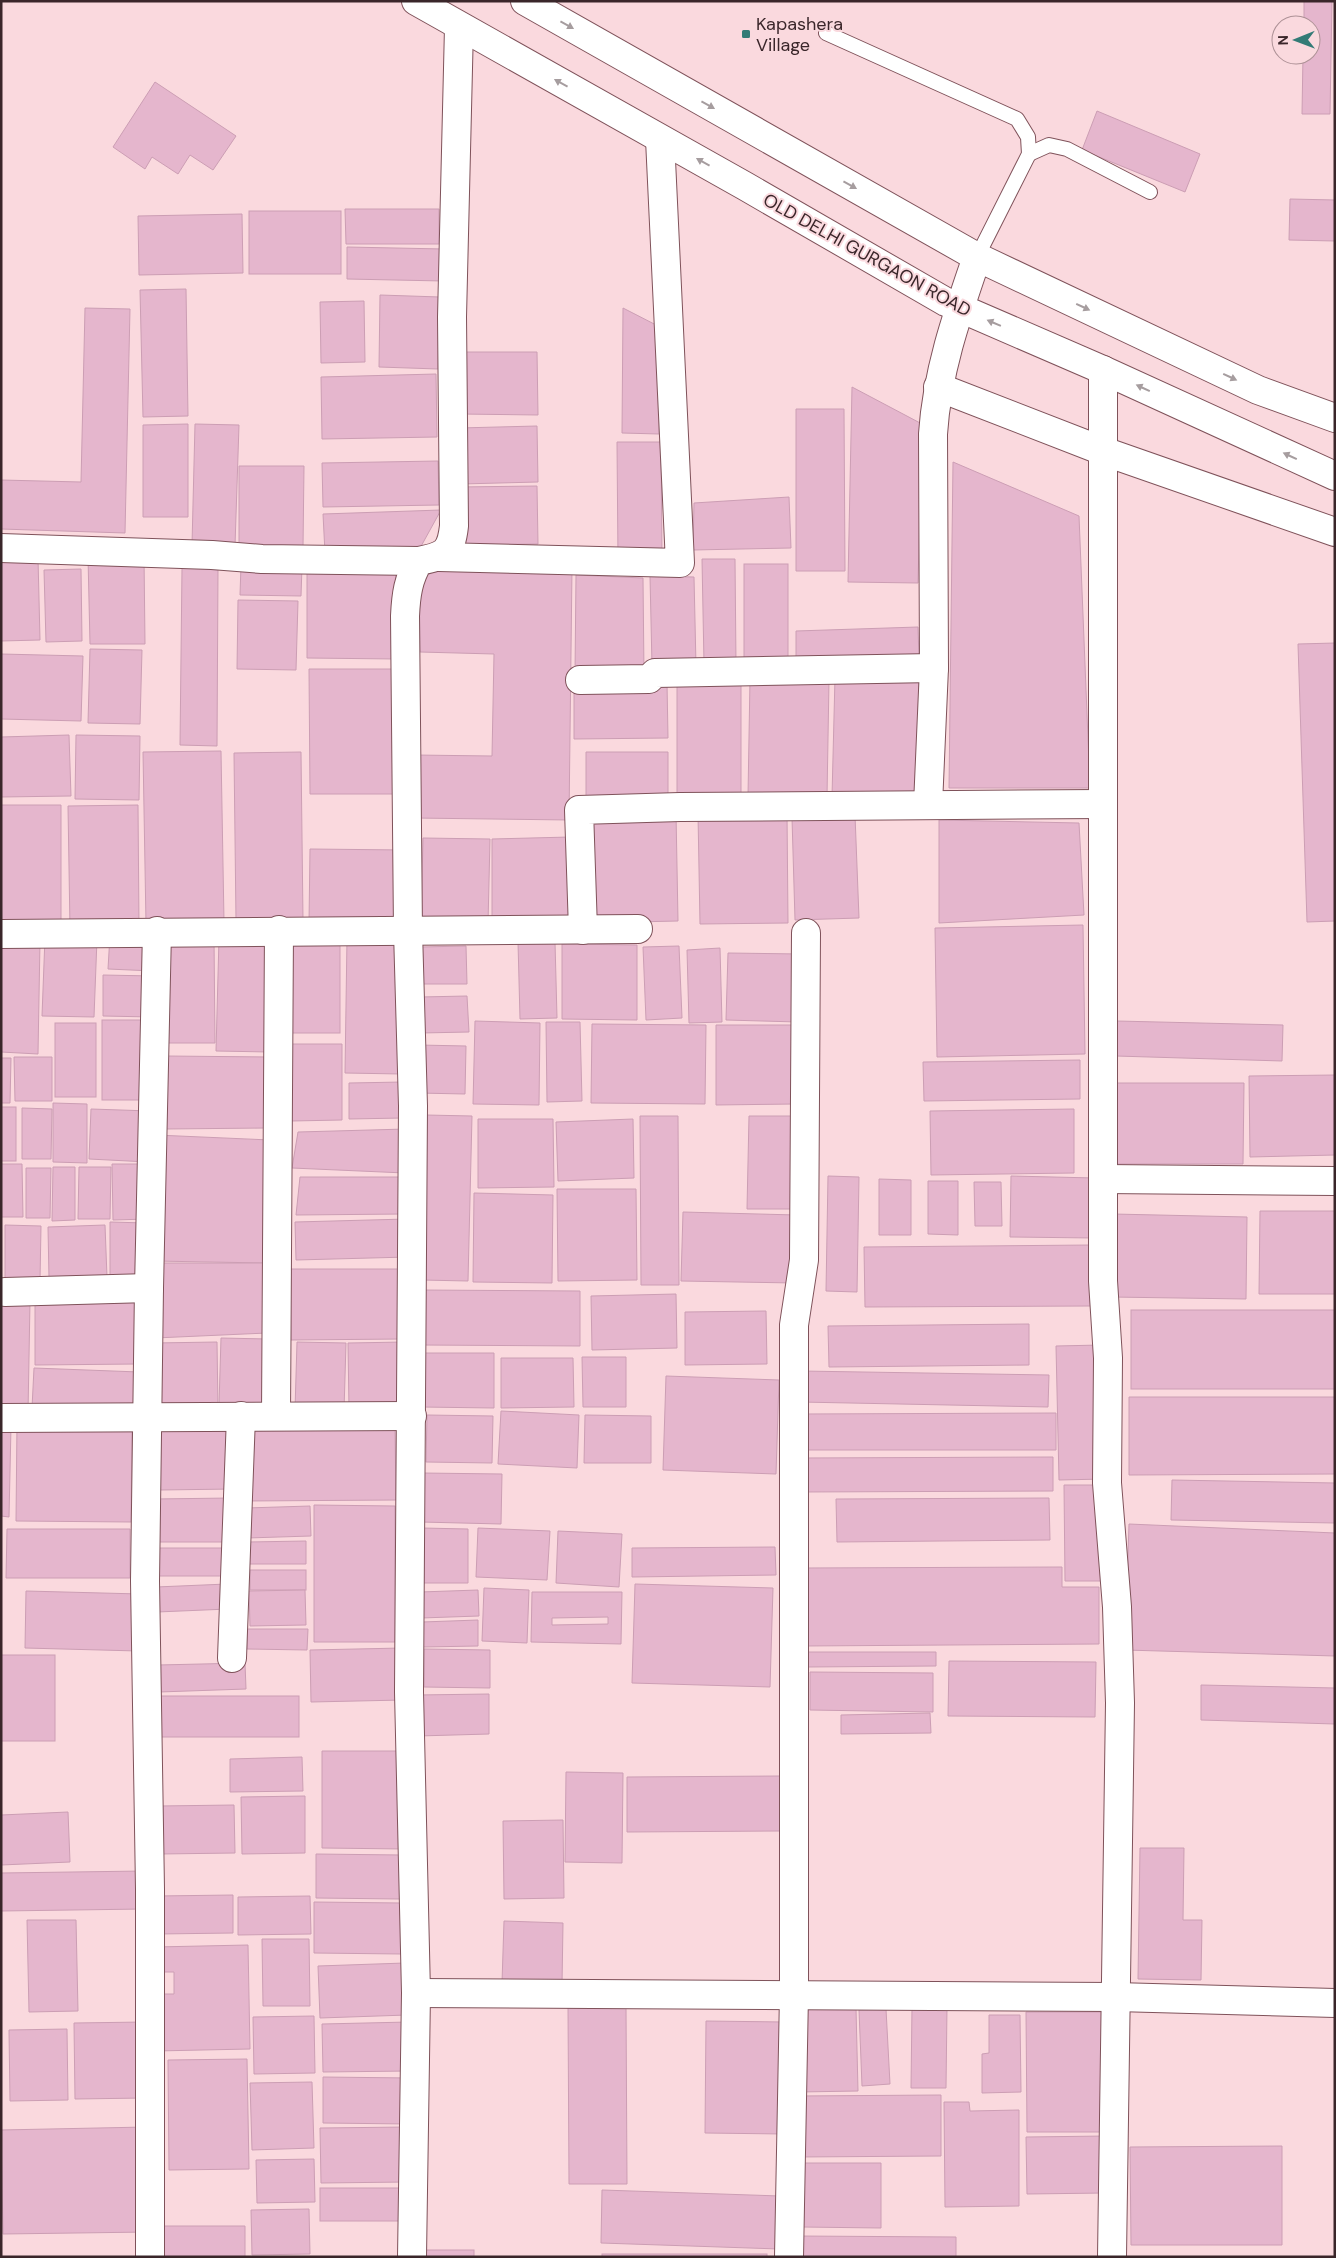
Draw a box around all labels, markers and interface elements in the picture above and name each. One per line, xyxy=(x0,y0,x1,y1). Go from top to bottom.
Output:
place label: Kapashera Village xyxy=(756,12,843,57)
north arrow xyxy=(1271,15,1321,65)
one-way arrow xyxy=(560,21,574,30)
marker: Kapashera Village xyxy=(740,28,752,40)
text: N xyxy=(1274,35,1292,45)
one-way arrow xyxy=(554,79,567,88)
one-way arrow xyxy=(701,101,716,109)
one-way arrow xyxy=(696,158,709,167)
one-way arrow xyxy=(843,181,857,189)
street label: OLD DELHI GURGAON ROAD xyxy=(759,188,975,322)
one-way arrow xyxy=(1076,304,1090,312)
one-way arrow xyxy=(987,319,1001,327)
one-way arrow xyxy=(1223,373,1237,381)
one-way arrow xyxy=(1136,384,1150,392)
one-way arrow xyxy=(1283,452,1297,460)

